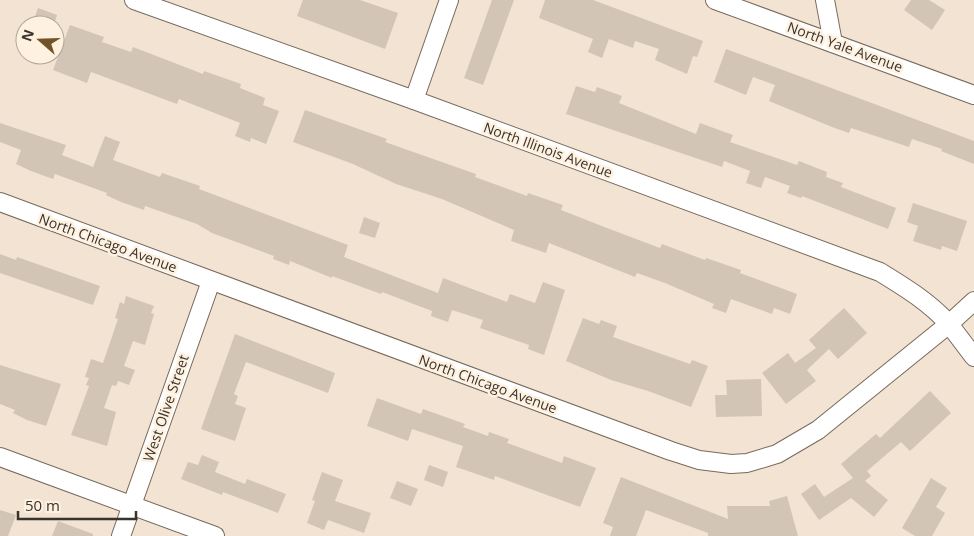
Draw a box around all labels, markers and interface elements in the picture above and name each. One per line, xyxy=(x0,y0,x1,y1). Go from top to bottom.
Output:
north arrow xyxy=(15,15,65,65)
street label: North Yale Avenue xyxy=(785,17,906,76)
text: N xyxy=(16,27,38,44)
street label: North Illinois Avenue xyxy=(481,117,615,182)
street label: North Chicago Avenue xyxy=(36,209,180,276)
street label: North Chicago Avenue xyxy=(416,350,560,417)
street label: West Olive Street xyxy=(138,352,193,464)
scale bar xyxy=(18,488,135,520)
text: 50 m xyxy=(25,495,60,515)

